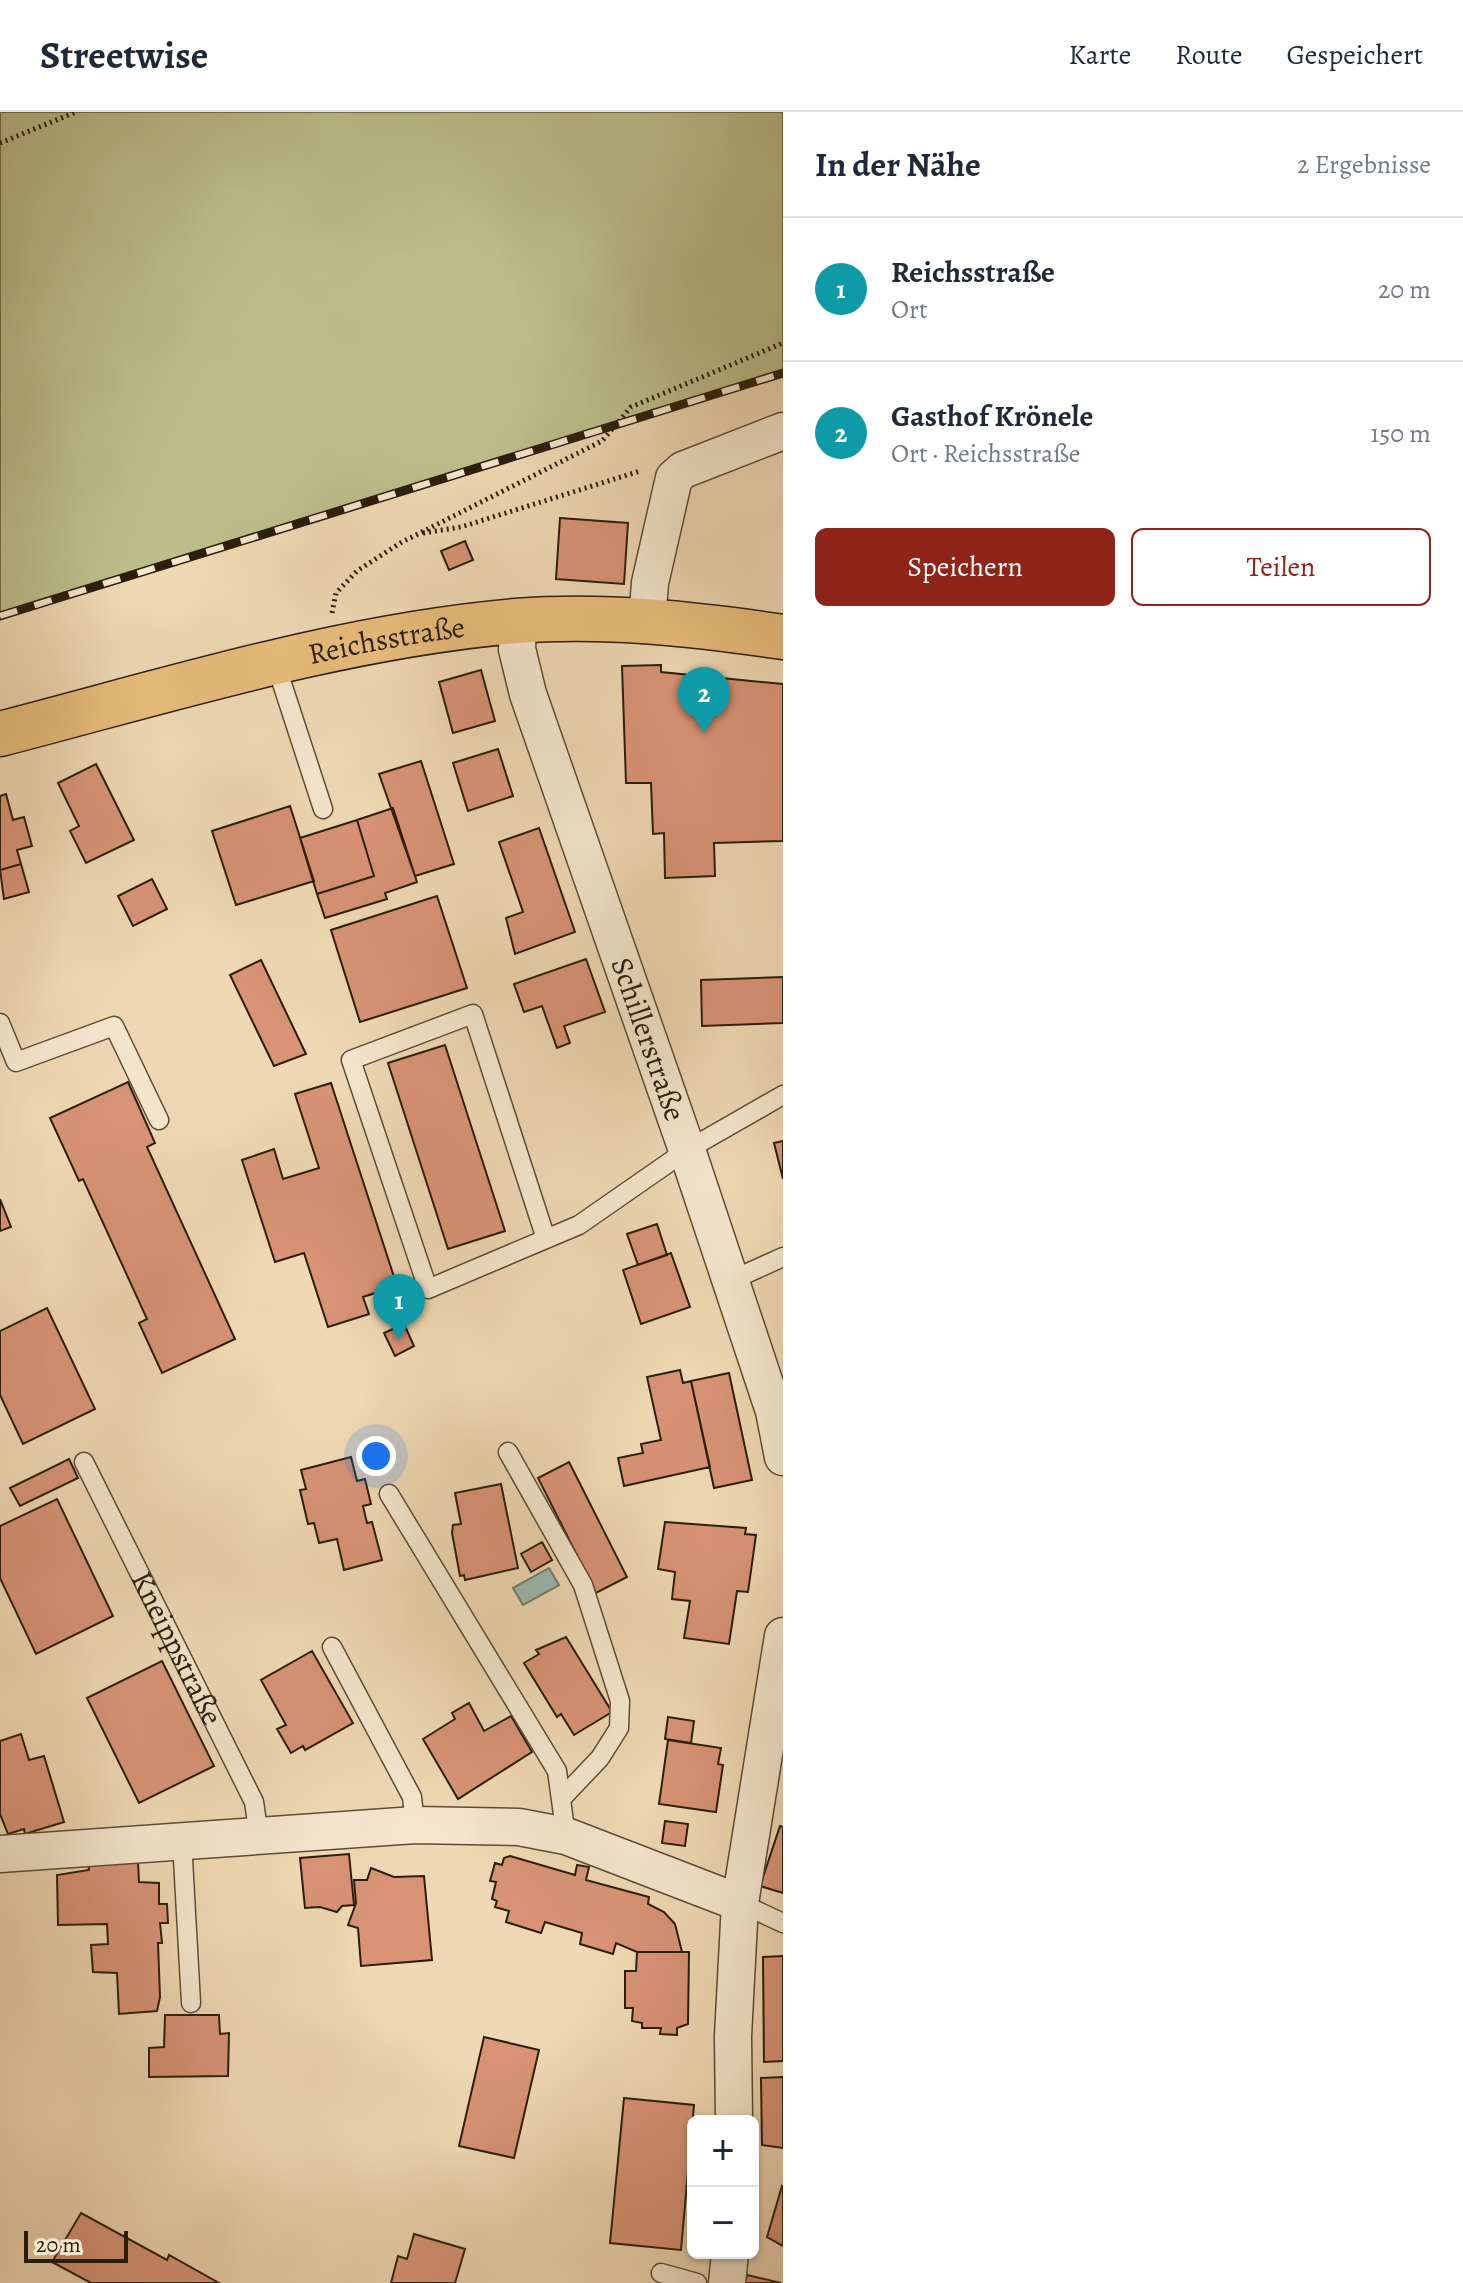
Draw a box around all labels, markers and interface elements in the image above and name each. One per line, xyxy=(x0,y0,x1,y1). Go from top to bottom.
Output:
text: Streetwise xyxy=(40,29,208,81)
text: Karte xyxy=(1068,36,1131,74)
text: Route xyxy=(1175,36,1243,74)
text: Gespeichert xyxy=(1287,36,1423,74)
text: In der Nähe xyxy=(815,141,981,188)
text: 2 Ergebnisse xyxy=(1297,147,1431,182)
text: Reichsstraße xyxy=(891,252,1055,292)
text: 1 xyxy=(836,272,846,307)
text: 20 m xyxy=(1378,272,1431,307)
text: Ort xyxy=(891,292,928,327)
text: Gasthof Krönele xyxy=(891,396,1093,436)
text: 2 xyxy=(835,416,847,451)
text: 150 m xyxy=(1370,416,1431,451)
text: Ort · Reichsstraße xyxy=(891,436,1080,471)
button: Speichern xyxy=(815,528,1115,606)
button: Teilen xyxy=(1131,528,1431,606)
street label: Reichsstraße xyxy=(304,607,467,674)
pin: 2 xyxy=(678,667,730,733)
street label: Schillerstraße xyxy=(601,952,695,1126)
pin: 1 xyxy=(373,1274,425,1340)
your location xyxy=(356,1436,396,1476)
street label: Kneippstraße xyxy=(122,1564,232,1732)
map controls xyxy=(687,2115,759,2259)
button: + xyxy=(687,2115,759,2187)
button: − xyxy=(687,2187,759,2259)
scale bar xyxy=(24,2227,128,2263)
text: 20 m xyxy=(36,2230,81,2260)

